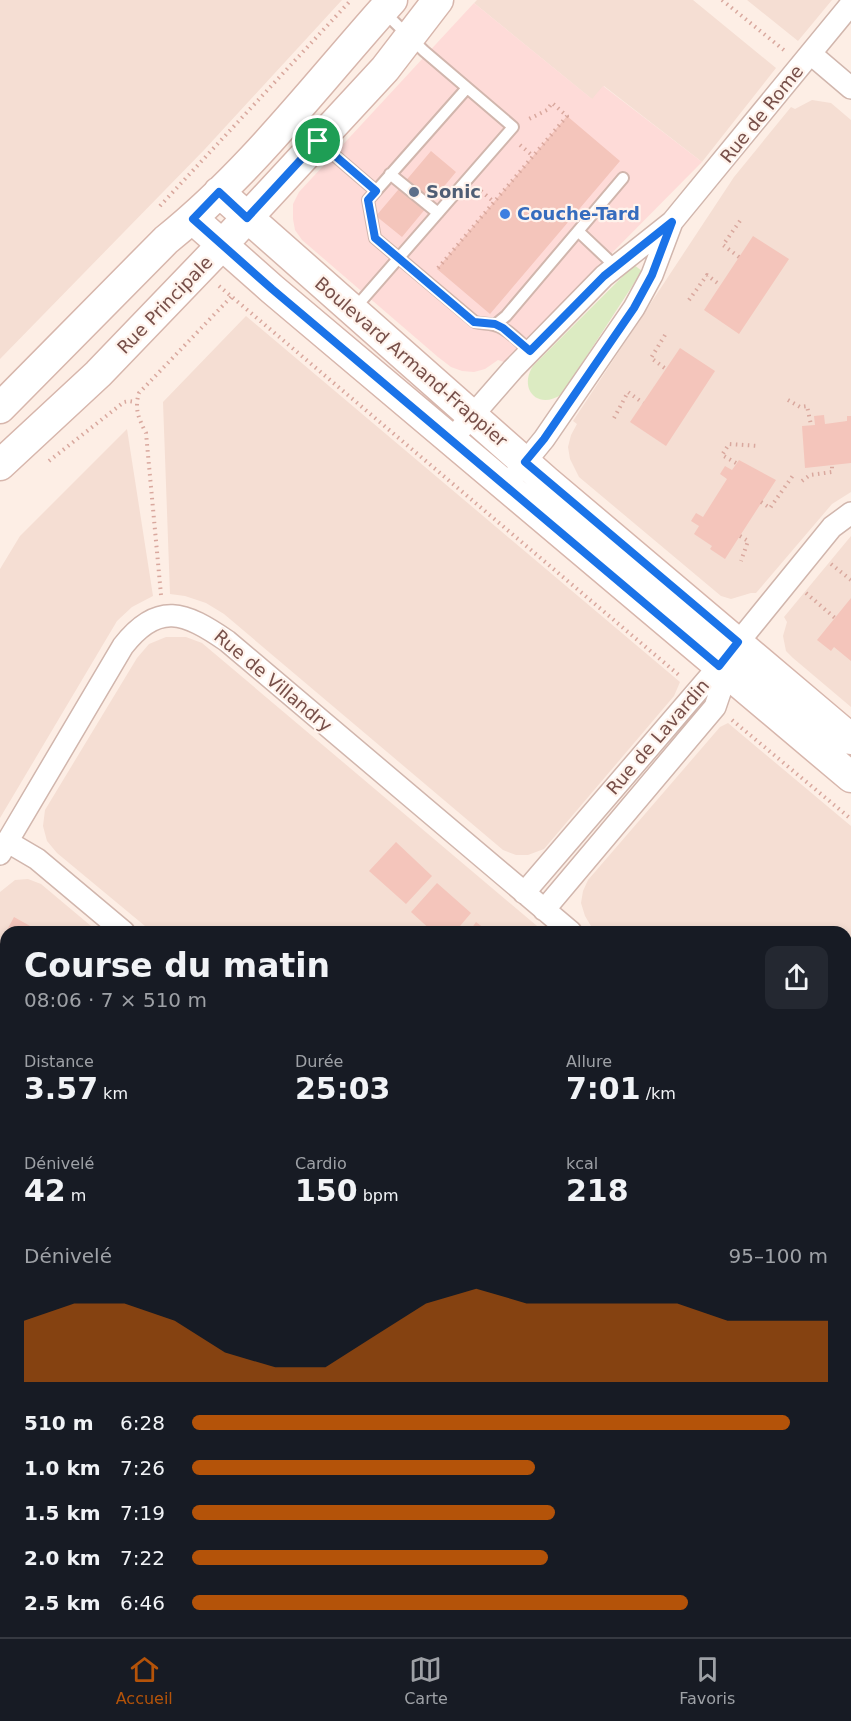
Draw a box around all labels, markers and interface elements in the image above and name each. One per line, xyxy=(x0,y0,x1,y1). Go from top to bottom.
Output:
street label: Rue de Rome xyxy=(716,61,807,167)
pin xyxy=(292,115,343,166)
icon: arrive xyxy=(301,124,334,157)
place label: Sonic xyxy=(426,181,481,202)
marker: Sonic xyxy=(407,185,421,199)
place label: Couche-Tard xyxy=(517,203,640,224)
marker: Couche-Tard xyxy=(498,207,512,221)
street label: Rue Principale xyxy=(113,251,217,358)
street label: Boulevard Armand-Frappier xyxy=(311,272,512,451)
street label: Rue de Villandry xyxy=(210,625,337,736)
street label: Rue de Lavardin xyxy=(602,675,713,799)
text: Course du matin xyxy=(24,946,330,985)
button: share xyxy=(765,946,828,1009)
text: 08:06 · 7 × 510 m xyxy=(24,988,207,1012)
text: Distance xyxy=(24,1052,94,1071)
text: Durée xyxy=(295,1052,343,1071)
text: Allure xyxy=(566,1052,612,1071)
text: 3.57 xyxy=(24,1071,98,1106)
text: 25:03 xyxy=(295,1071,391,1106)
text: 7:01 xyxy=(566,1071,641,1106)
text: km xyxy=(98,1084,128,1103)
text: /km xyxy=(641,1084,676,1103)
text: Dénivelé xyxy=(24,1154,94,1173)
text: Cardio xyxy=(295,1154,347,1173)
text: kcal xyxy=(566,1154,598,1173)
text: 42 xyxy=(24,1173,66,1208)
text: 150 xyxy=(295,1173,358,1208)
text: 218 xyxy=(566,1173,629,1208)
text: m xyxy=(66,1186,86,1205)
text: bpm xyxy=(358,1186,399,1205)
text: Dénivelé xyxy=(24,1244,112,1268)
text: 95–100 m xyxy=(729,1244,828,1268)
text: 510 m xyxy=(24,1411,94,1435)
text: 6:28 xyxy=(120,1411,165,1435)
text: 1.0 km xyxy=(24,1456,101,1480)
text: 7:26 xyxy=(120,1456,165,1480)
text: 1.5 km xyxy=(24,1501,101,1525)
text: 7:19 xyxy=(120,1501,165,1525)
text: 2.0 km xyxy=(24,1546,101,1570)
text: 7:22 xyxy=(120,1546,165,1570)
text: 2.5 km xyxy=(24,1591,101,1615)
text: 6:46 xyxy=(120,1591,165,1615)
tab: Accueil xyxy=(116,1653,173,1708)
tab: Carte xyxy=(404,1653,448,1708)
tab: Favoris xyxy=(679,1653,735,1708)

